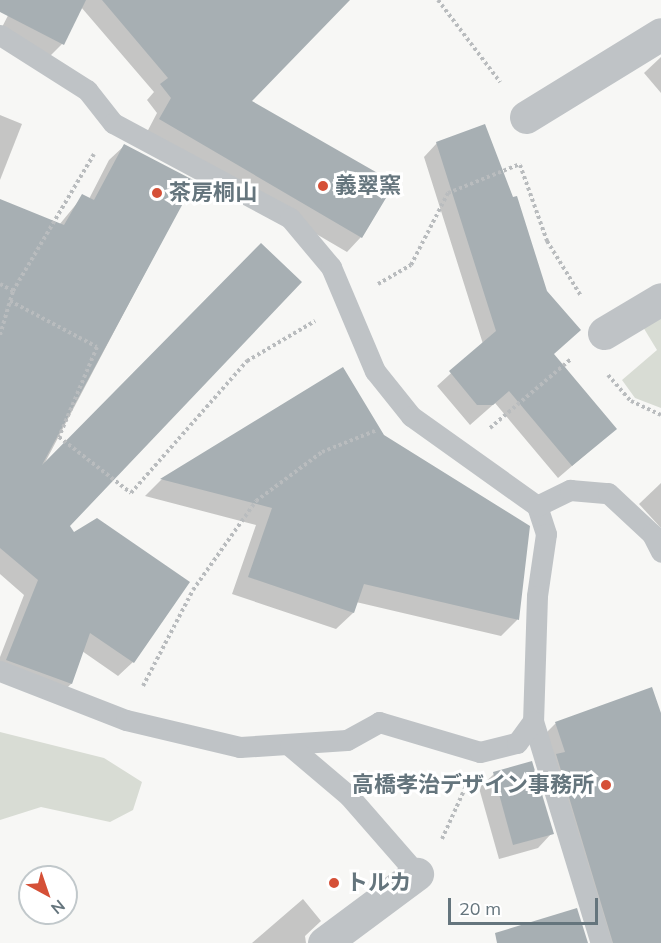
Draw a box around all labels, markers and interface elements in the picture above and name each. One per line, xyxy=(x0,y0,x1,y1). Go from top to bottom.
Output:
place label: 義翠窯 xyxy=(335,173,401,199)
marker: 義翠窯 xyxy=(316,179,330,193)
place label: 茶房桐山 xyxy=(169,180,257,206)
marker: 茶房桐山 xyxy=(150,186,164,200)
place label: 高橋孝治デザイン事務所 xyxy=(352,772,594,798)
marker: 高橋孝治デザイン事務所 xyxy=(599,778,613,792)
north arrow xyxy=(18,865,78,925)
place label: トルカ xyxy=(346,870,412,896)
marker: トルカ xyxy=(327,876,341,890)
scale bar xyxy=(451,886,601,924)
text: N xyxy=(47,896,69,919)
text: 20 m xyxy=(459,897,501,920)

